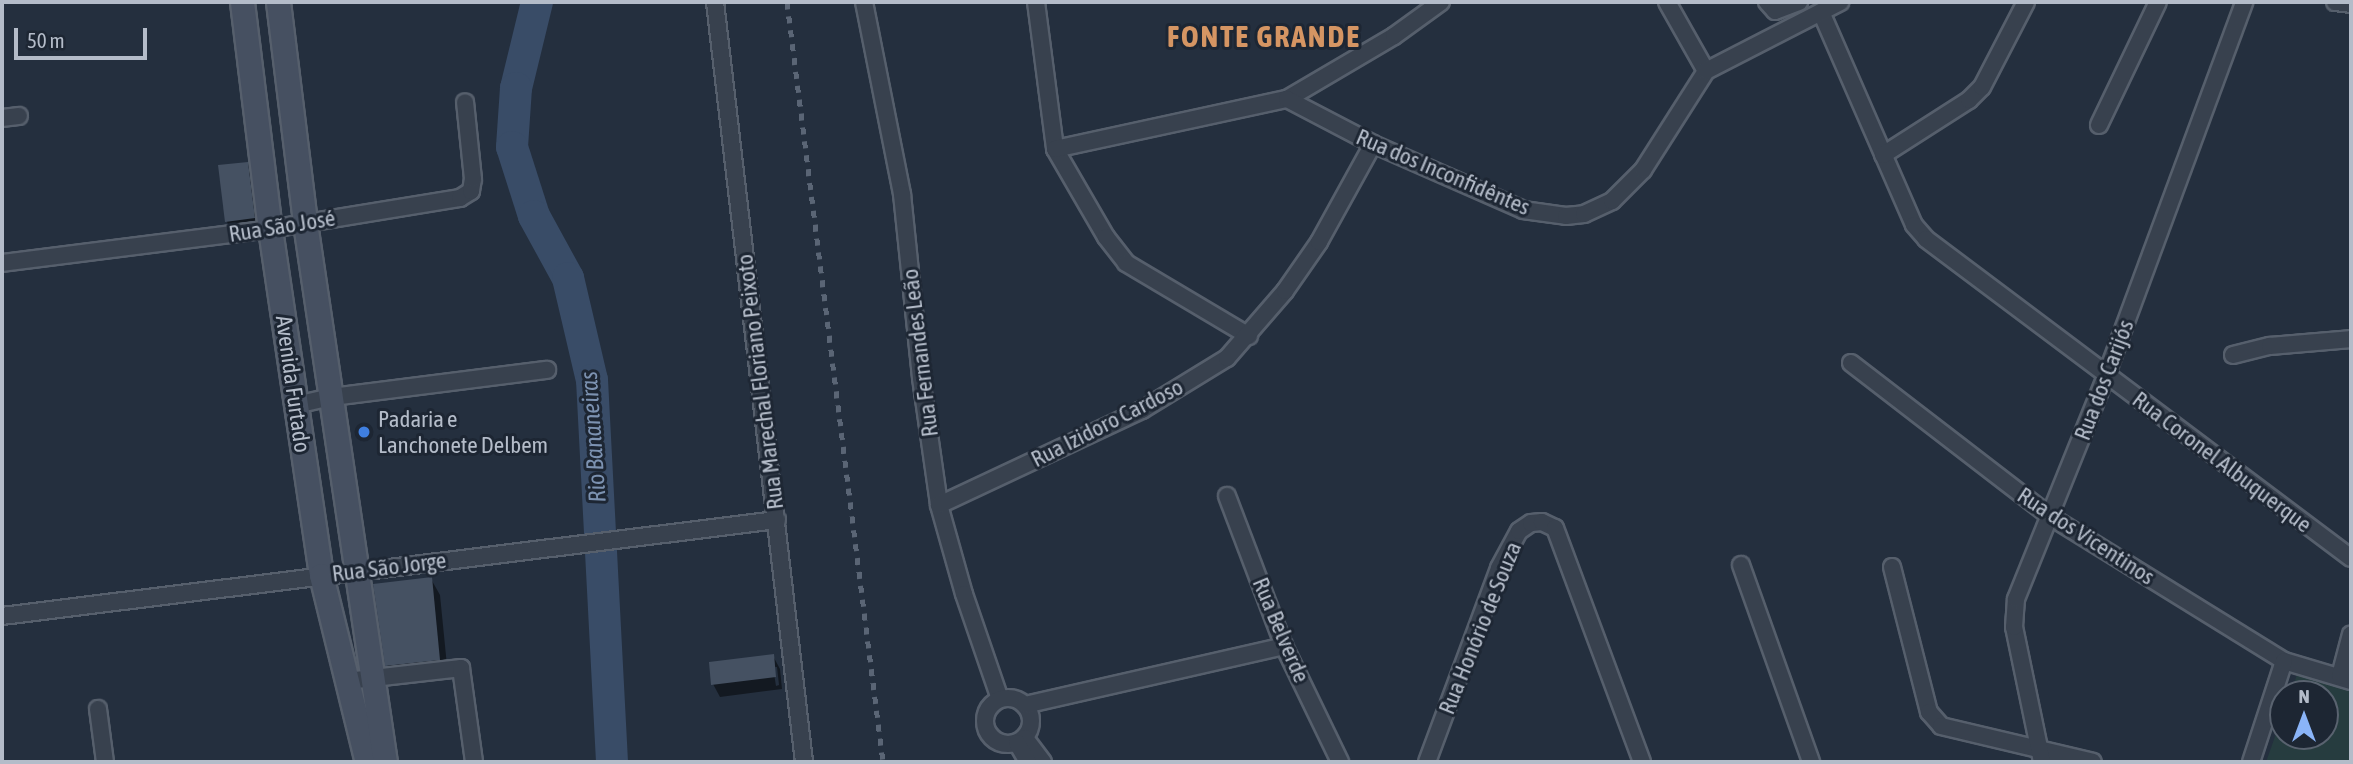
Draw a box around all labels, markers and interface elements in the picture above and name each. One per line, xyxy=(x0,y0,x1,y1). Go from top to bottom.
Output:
scale bar xyxy=(18,14,150,58)
district label: FONTE GRANDE xyxy=(1168,18,1360,54)
text: 50 m xyxy=(27,28,65,52)
street label: Rua dos Inconfidêntes xyxy=(1352,123,1534,221)
street label: Rua São José xyxy=(227,204,337,248)
street label: Rua Marechal Floriano Peixoto xyxy=(731,253,789,511)
street label: Rua Fernandes Leão xyxy=(896,267,944,439)
street label: Avenida Furtado xyxy=(270,314,316,454)
street label: Rua dos Carijós xyxy=(2068,316,2140,444)
water label: Rio Bananeiras xyxy=(574,370,612,504)
street label: Rua Izidoro Cardoso xyxy=(1026,373,1188,473)
street label: Rua Coronel Albuquerque xyxy=(2127,386,2317,538)
place label: Padaria e Lanchonete Delbem xyxy=(378,405,548,459)
marker: Padaria e Lanchonete Delbem xyxy=(356,424,372,440)
street label: Rua dos Vicentinos xyxy=(2012,481,2160,591)
street label: Rua Honório de Souza xyxy=(1433,538,1527,718)
street label: Rua São Jorge xyxy=(330,546,448,588)
street label: Rua Belverde xyxy=(1247,573,1315,687)
north arrow xyxy=(2269,680,2339,750)
text: N xyxy=(2298,685,2310,707)

